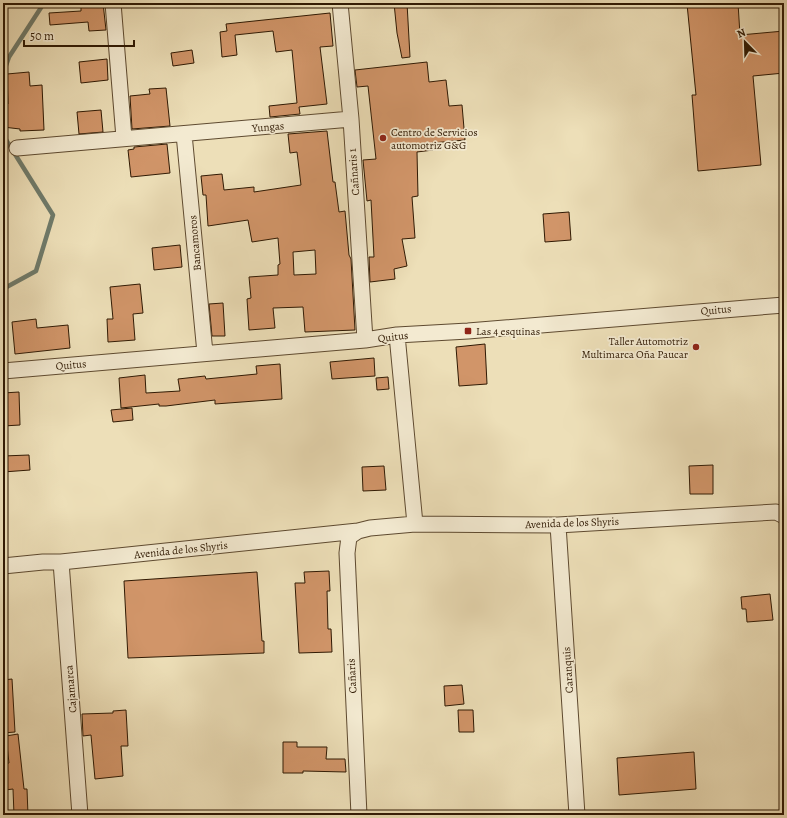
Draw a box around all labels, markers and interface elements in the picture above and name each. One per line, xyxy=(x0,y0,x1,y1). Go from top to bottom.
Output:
scale bar xyxy=(24,22,134,48)
north arrow xyxy=(725,22,765,62)
text: N xyxy=(735,25,748,42)
text: 50 m xyxy=(30,28,54,44)
street label: Yungas xyxy=(250,118,285,136)
place label: Centro de Servicios automotriz G&G xyxy=(391,125,478,153)
marker: Centro de Servicios automotriz G&G xyxy=(378,133,388,143)
street label: Cañnaris 1 xyxy=(345,148,363,196)
street label: Bancamoros xyxy=(185,214,205,272)
street label: Quitus xyxy=(700,301,732,319)
place label: Las 4 esquinas xyxy=(476,324,540,339)
marker: Las 4 esquinas xyxy=(463,326,473,336)
street label: Quitus xyxy=(377,328,409,346)
place label: Taller Automotriz Multimarca Oña Paucar xyxy=(581,334,688,362)
marker: Taller Automotriz Multimarca Oña Paucar xyxy=(691,342,701,352)
street label: Quitus xyxy=(55,356,87,374)
street label: Avenida de los Shyris xyxy=(524,514,619,532)
street label: Avenida de los Shyris xyxy=(132,538,229,562)
street label: Caranquis xyxy=(559,646,577,694)
street label: Cañaris xyxy=(344,658,360,694)
street label: Cajamarca xyxy=(61,664,81,714)

